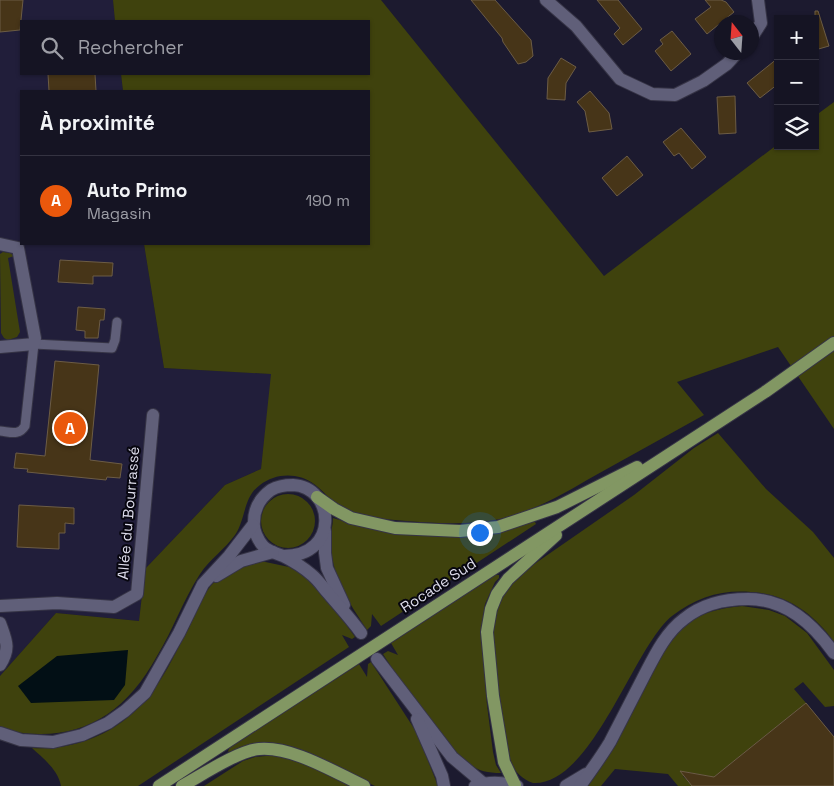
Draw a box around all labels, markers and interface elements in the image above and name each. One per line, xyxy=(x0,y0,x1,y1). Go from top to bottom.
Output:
north arrow xyxy=(714,15,759,60)
map controls xyxy=(774,15,819,150)
button: + xyxy=(774,15,819,60)
search box xyxy=(20,20,370,75)
icon: search xyxy=(38,34,66,62)
text: Rechercher xyxy=(78,35,184,60)
button: − xyxy=(774,60,819,105)
button: layers xyxy=(774,105,819,150)
text: À proximité xyxy=(40,109,155,136)
text: Auto Primo xyxy=(87,178,187,203)
text: A xyxy=(51,190,61,211)
text: 190 m xyxy=(305,190,350,211)
text: Magasin xyxy=(87,203,151,224)
pin: A xyxy=(54,409,86,447)
street label: Allée du Bourrassé xyxy=(113,445,143,580)
your location xyxy=(467,520,493,546)
street label: Rocade Sud xyxy=(397,553,479,617)

